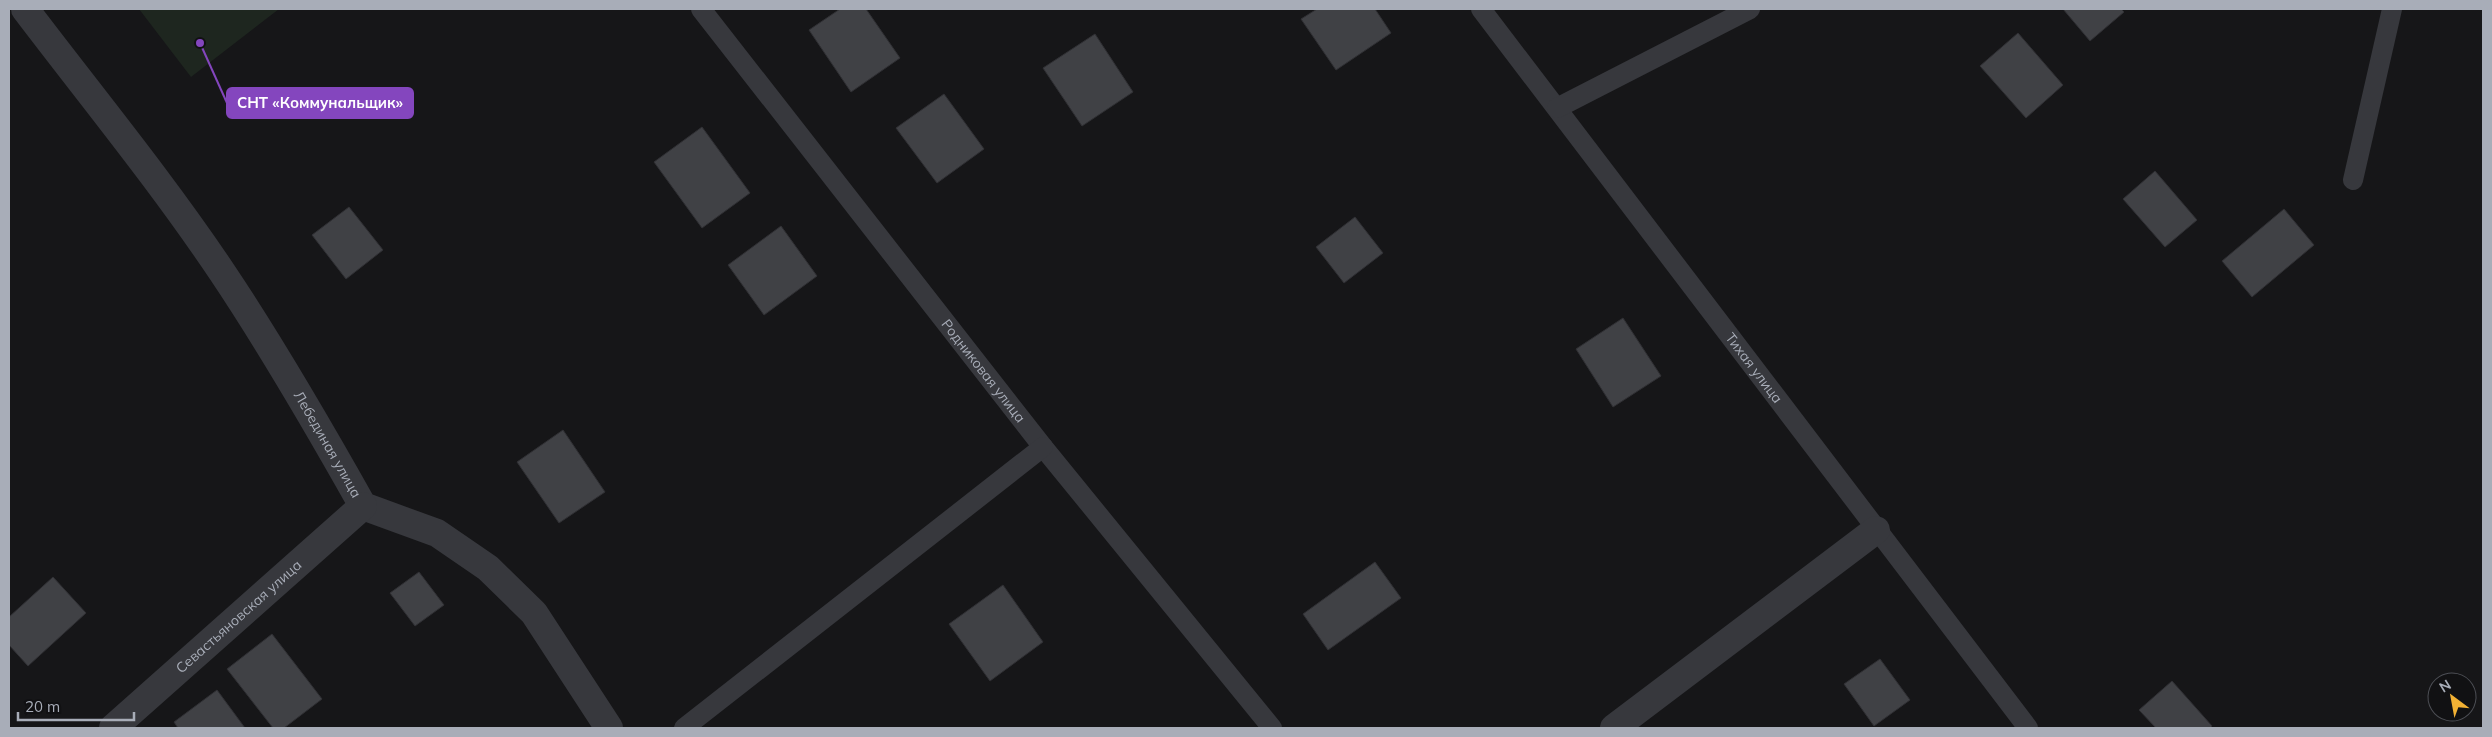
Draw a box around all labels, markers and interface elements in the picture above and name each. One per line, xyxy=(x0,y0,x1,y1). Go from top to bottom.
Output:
callout: СНТ «Коммунальщик» xyxy=(227,88,413,118)
text: СНТ «Коммунальщик» xyxy=(237,93,404,112)
street label: Родниковая улица xyxy=(937,315,1029,426)
street label: Тихая улица xyxy=(1721,329,1787,407)
street label: Лебединая улица xyxy=(290,388,366,501)
street label: Севастьяновская улица xyxy=(172,556,305,677)
north arrow xyxy=(2427,672,2477,722)
text: N xyxy=(2436,676,2454,696)
scale bar xyxy=(18,690,134,722)
text: 20 m xyxy=(25,697,60,716)

